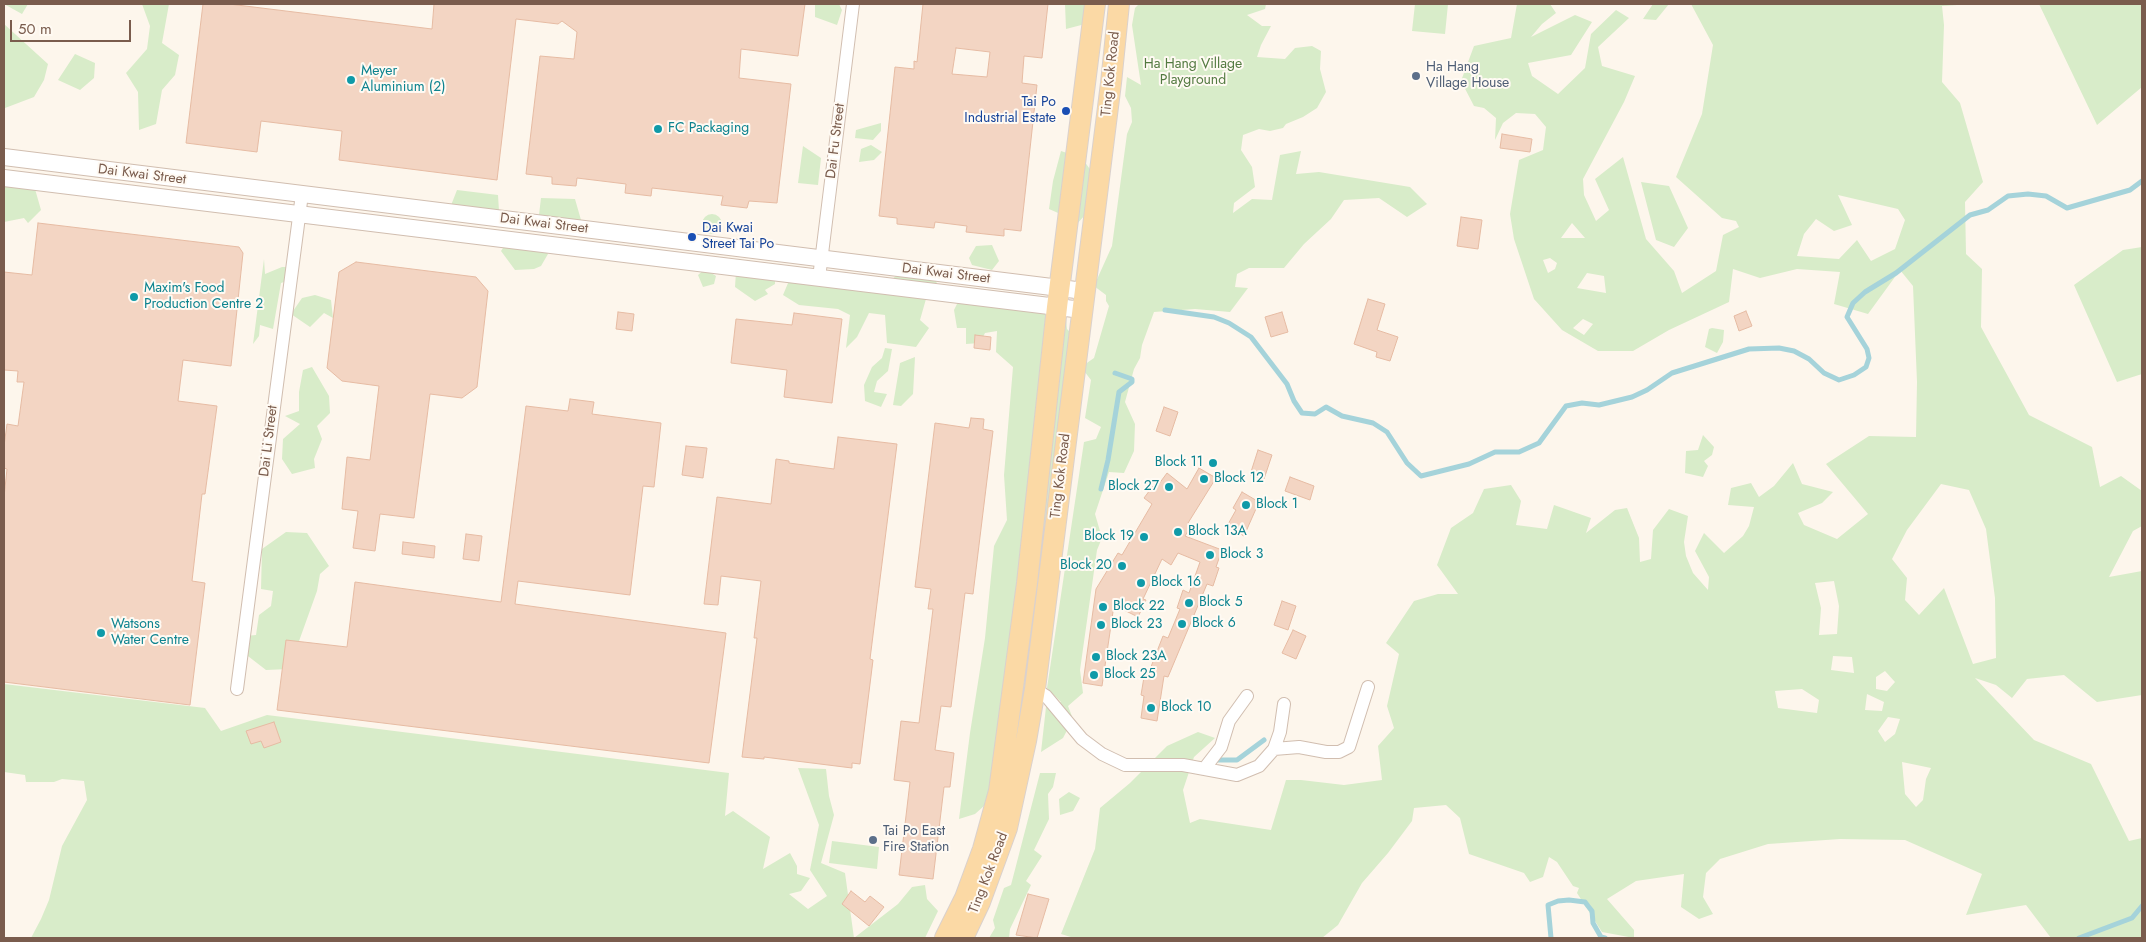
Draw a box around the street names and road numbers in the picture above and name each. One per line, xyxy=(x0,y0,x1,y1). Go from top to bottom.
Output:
street label: Ting Kok Road xyxy=(1098,31,1124,117)
street label: Dai Fu Street xyxy=(823,102,849,180)
street label: Dai Kwai Street xyxy=(97,161,187,189)
street label: Dai Kwai Street xyxy=(499,210,589,238)
street label: Dai Kwai Street xyxy=(901,260,991,288)
street label: Dai Li Street xyxy=(256,404,282,478)
street label: Ting Kok Road xyxy=(1047,433,1075,519)
street label: Ting Kok Road xyxy=(966,830,1012,916)

